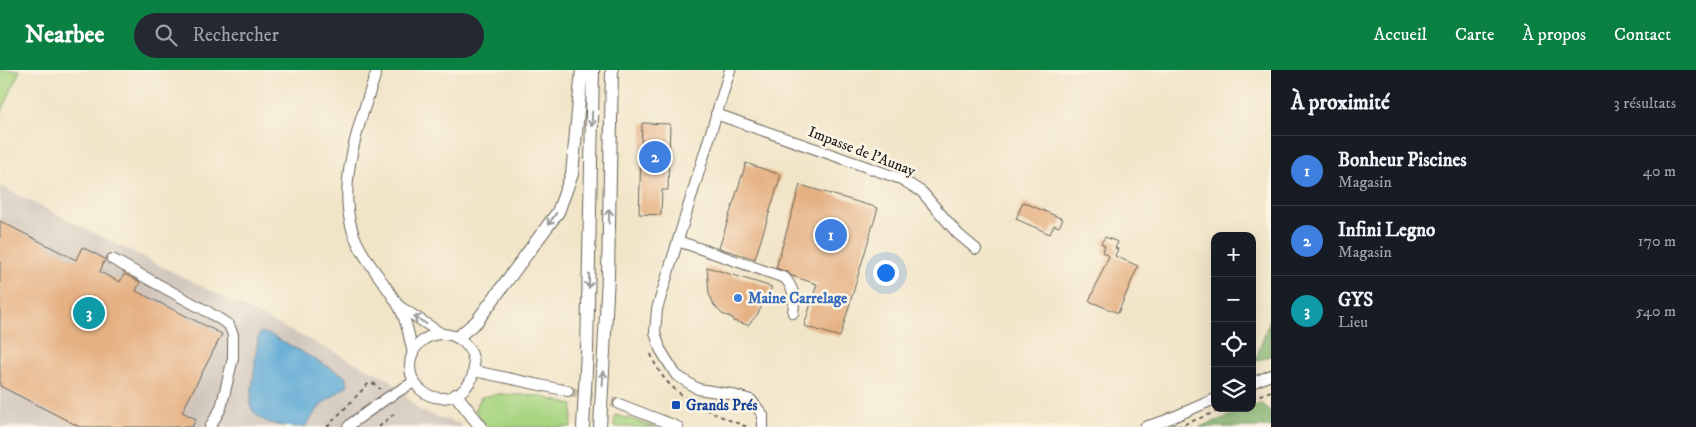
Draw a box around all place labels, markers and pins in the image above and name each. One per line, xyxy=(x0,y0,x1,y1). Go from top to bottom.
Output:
pin: 2 xyxy=(639,138,671,176)
pin: 1 xyxy=(815,216,847,254)
place label: Maine Carrelage xyxy=(748,289,848,308)
marker: Maine Carrelage xyxy=(732,292,744,304)
pin: 3 xyxy=(73,294,105,332)
place label: Grands Prés xyxy=(686,396,757,415)
marker: Grands Prés xyxy=(670,399,682,411)

